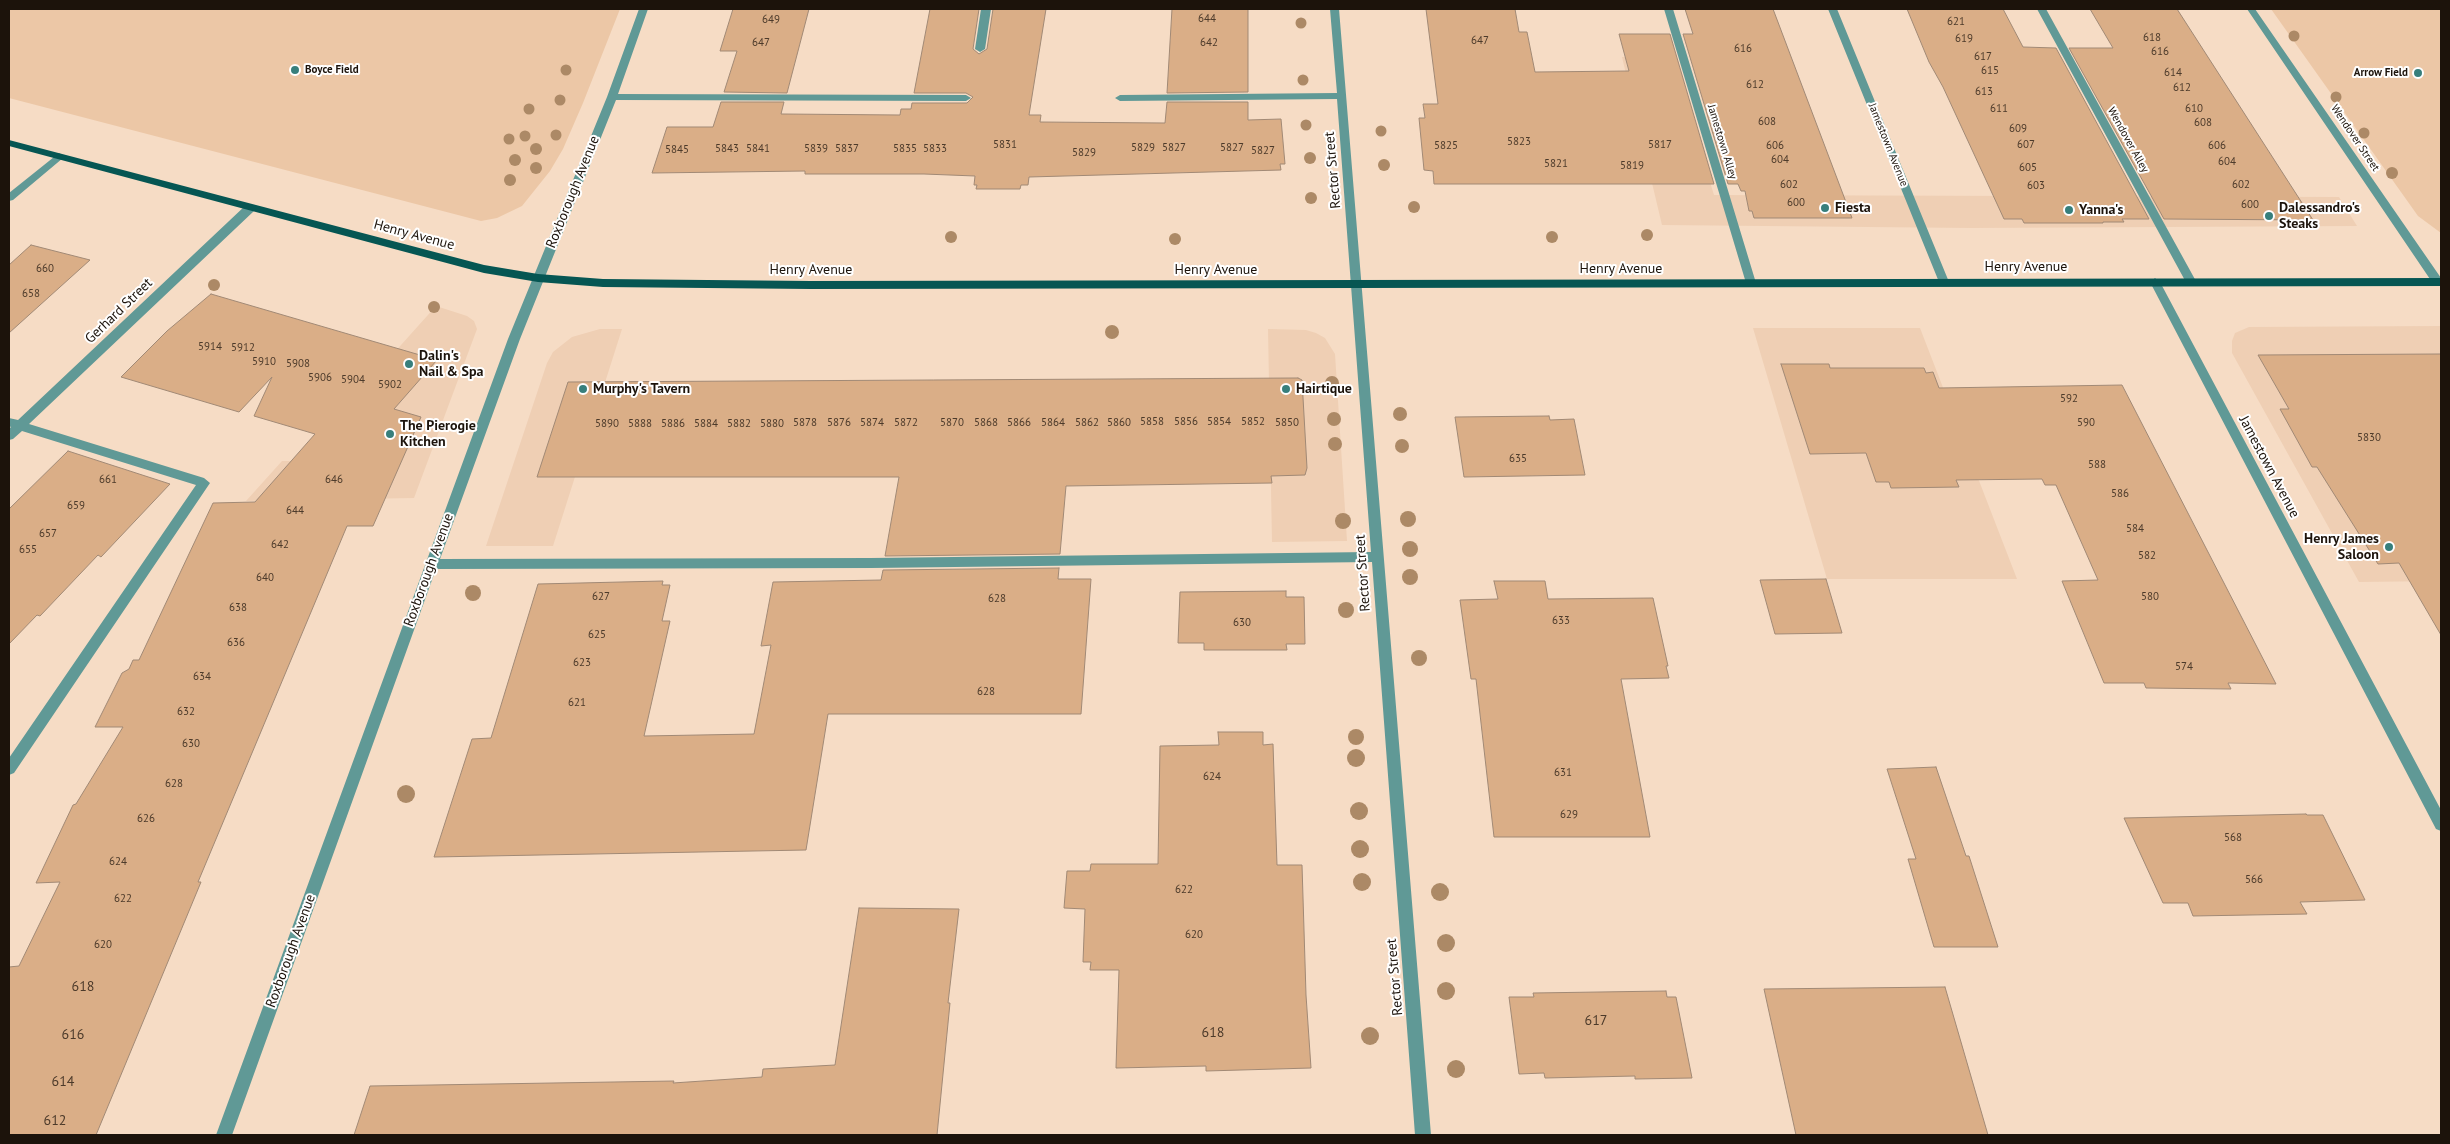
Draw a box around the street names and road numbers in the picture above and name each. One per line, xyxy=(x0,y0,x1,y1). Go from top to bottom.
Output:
street label: Jamestown Avenue xyxy=(1865,101,1911,189)
street label: Wendover Street xyxy=(2328,102,2382,174)
street label: Jamestown Alley xyxy=(1704,103,1740,181)
street label: Wendover Alley xyxy=(2105,105,2151,175)
street label: Rector Street xyxy=(1321,131,1345,209)
street label: Roxborough Avenue xyxy=(543,133,603,251)
street label: Henry Avenue xyxy=(372,216,456,254)
street label: Henry Avenue xyxy=(1985,259,2067,275)
street label: Henry Avenue xyxy=(1580,261,1662,277)
street label: Henry Avenue xyxy=(770,262,852,278)
street label: Henry Avenue xyxy=(1175,262,1257,278)
street label: Gerhard Street xyxy=(82,275,156,347)
street label: Jamestown Avenue xyxy=(2235,413,2303,521)
street label: Roxborough Avenue xyxy=(401,511,457,629)
street label: Rector Street xyxy=(1352,534,1374,612)
street label: Roxborough Avenue xyxy=(263,892,319,1010)
street label: Rector Street xyxy=(1383,938,1407,1016)

